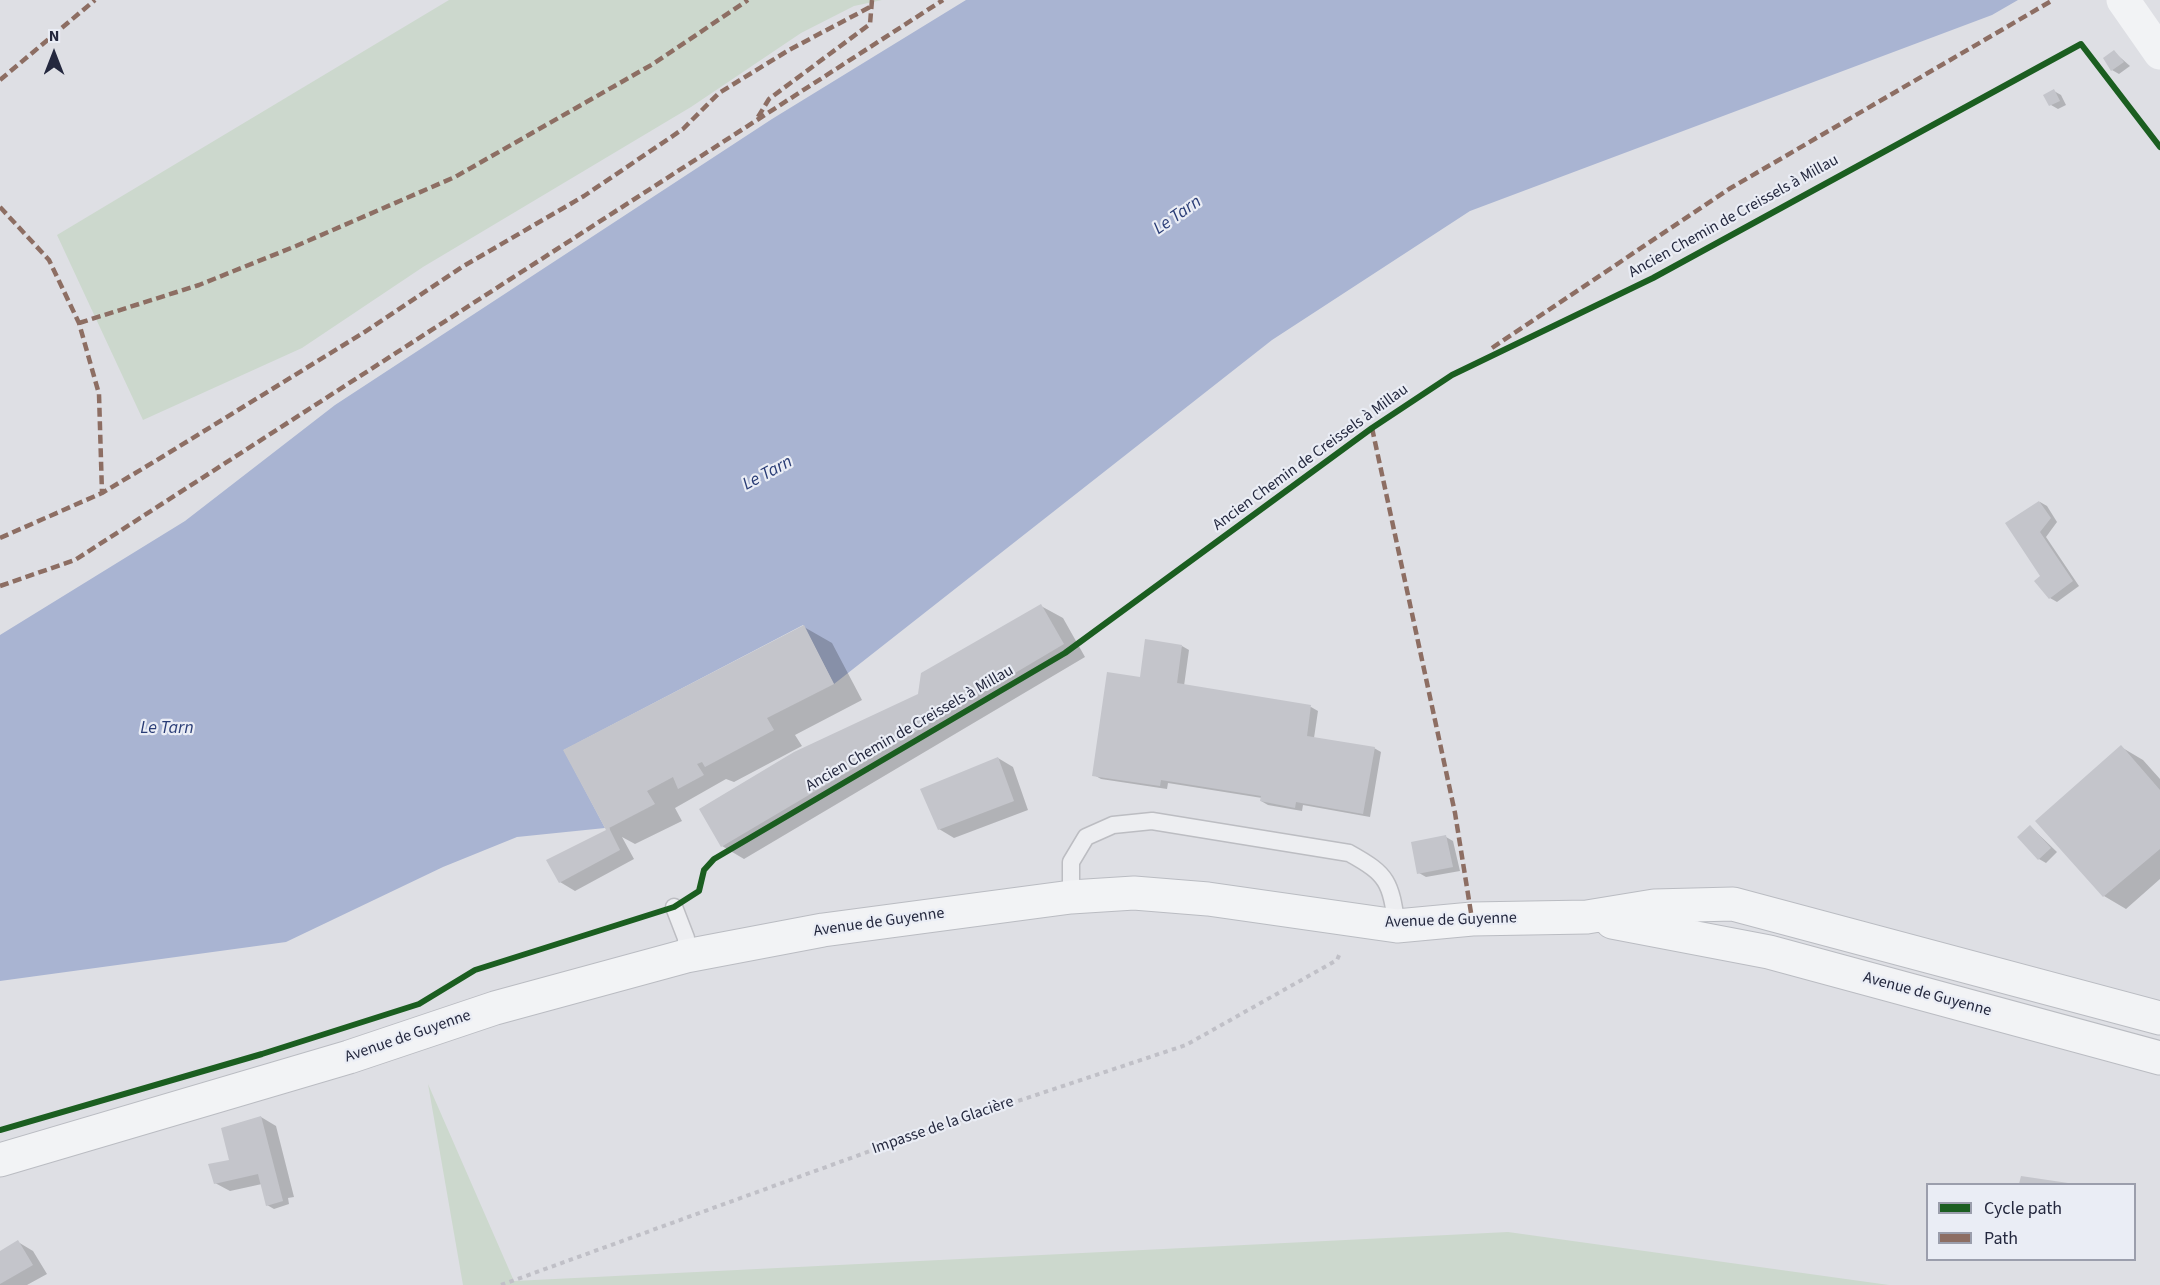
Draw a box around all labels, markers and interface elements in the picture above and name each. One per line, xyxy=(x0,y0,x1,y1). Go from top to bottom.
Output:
north arrow xyxy=(24,24,84,84)
text: N xyxy=(49,25,59,47)
street label: Ancien Chemin de Creissels à Millau xyxy=(1626,151,1842,283)
water label: Le Tarn xyxy=(1150,192,1206,240)
street label: Ancien Chemin de Creissels à Millau xyxy=(1209,381,1413,535)
water label: Le Tarn xyxy=(739,452,797,496)
street label: Ancien Chemin de Creissels à Millau xyxy=(803,661,1017,797)
water label: Le Tarn xyxy=(140,718,194,740)
street label: Avenue de Guyenne xyxy=(812,904,946,942)
street label: Avenue de Guyenne xyxy=(1385,909,1517,933)
street label: Avenue de Guyenne xyxy=(1861,969,1993,1021)
street label: Avenue de Guyenne xyxy=(343,1006,473,1068)
street label: Impasse de la Glacière xyxy=(870,1093,1016,1159)
legend xyxy=(1926,1183,2136,1261)
text: Cycle path xyxy=(1984,1196,2062,1221)
text: Path xyxy=(1984,1226,2018,1251)

